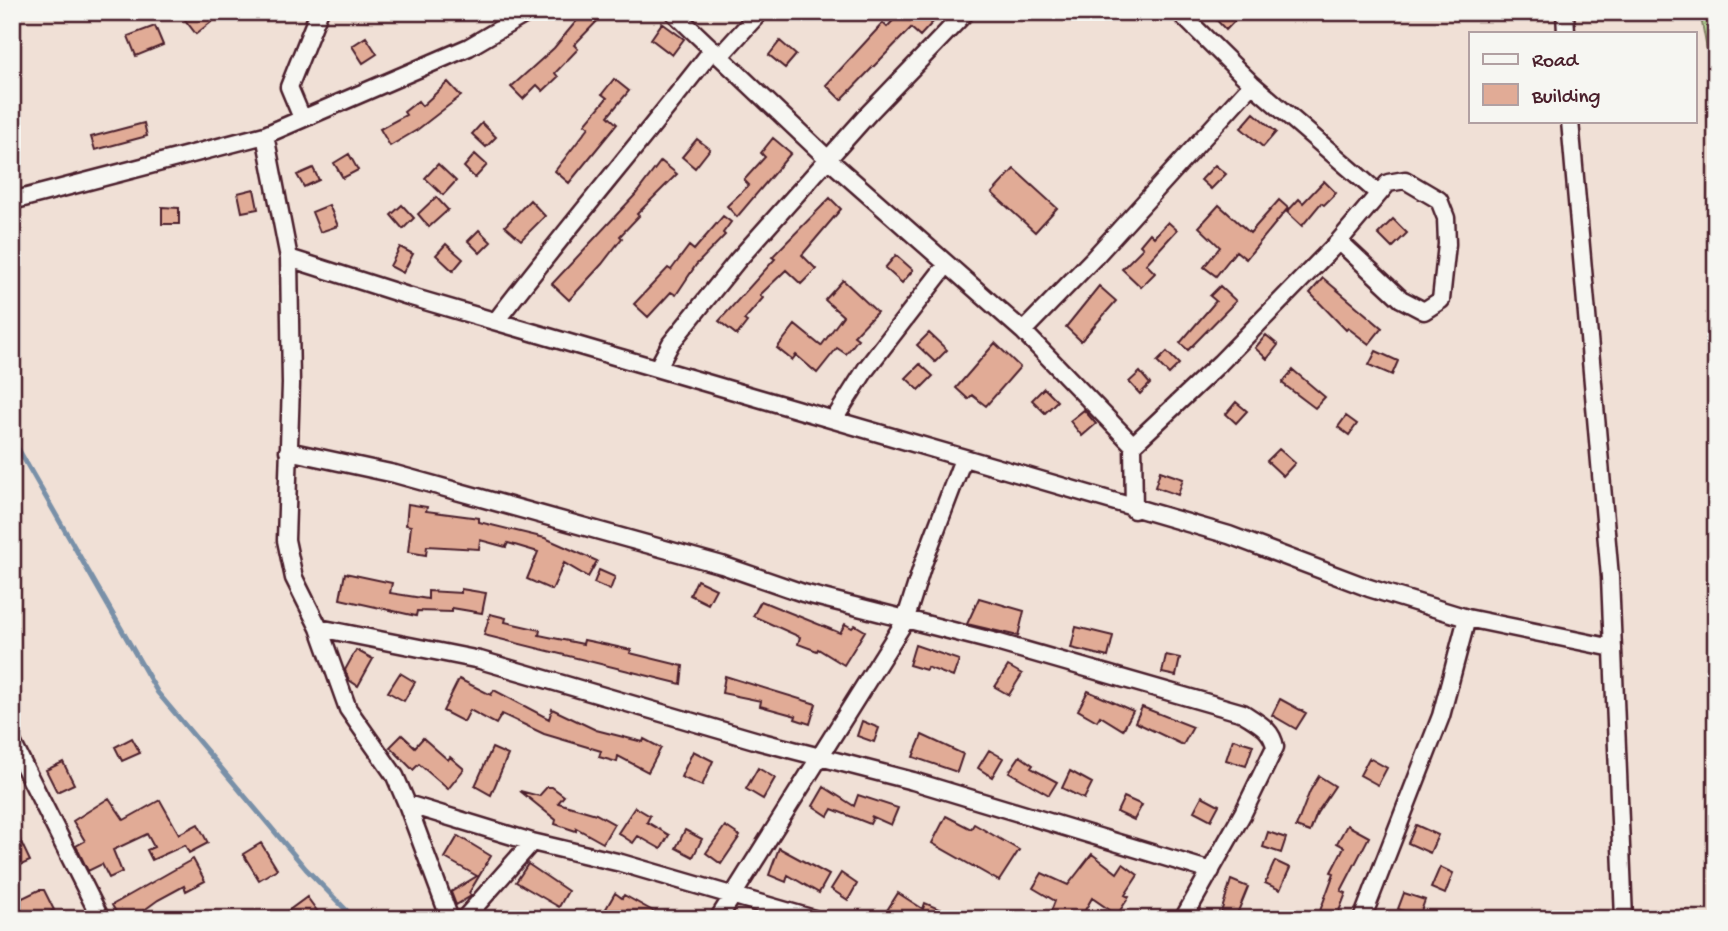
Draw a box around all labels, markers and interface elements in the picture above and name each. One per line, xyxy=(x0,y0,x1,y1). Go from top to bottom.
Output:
legend xyxy=(1469,32,1696,122)
text: Road xyxy=(1532,50,1580,75)
text: Building xyxy=(1531,86,1601,111)

